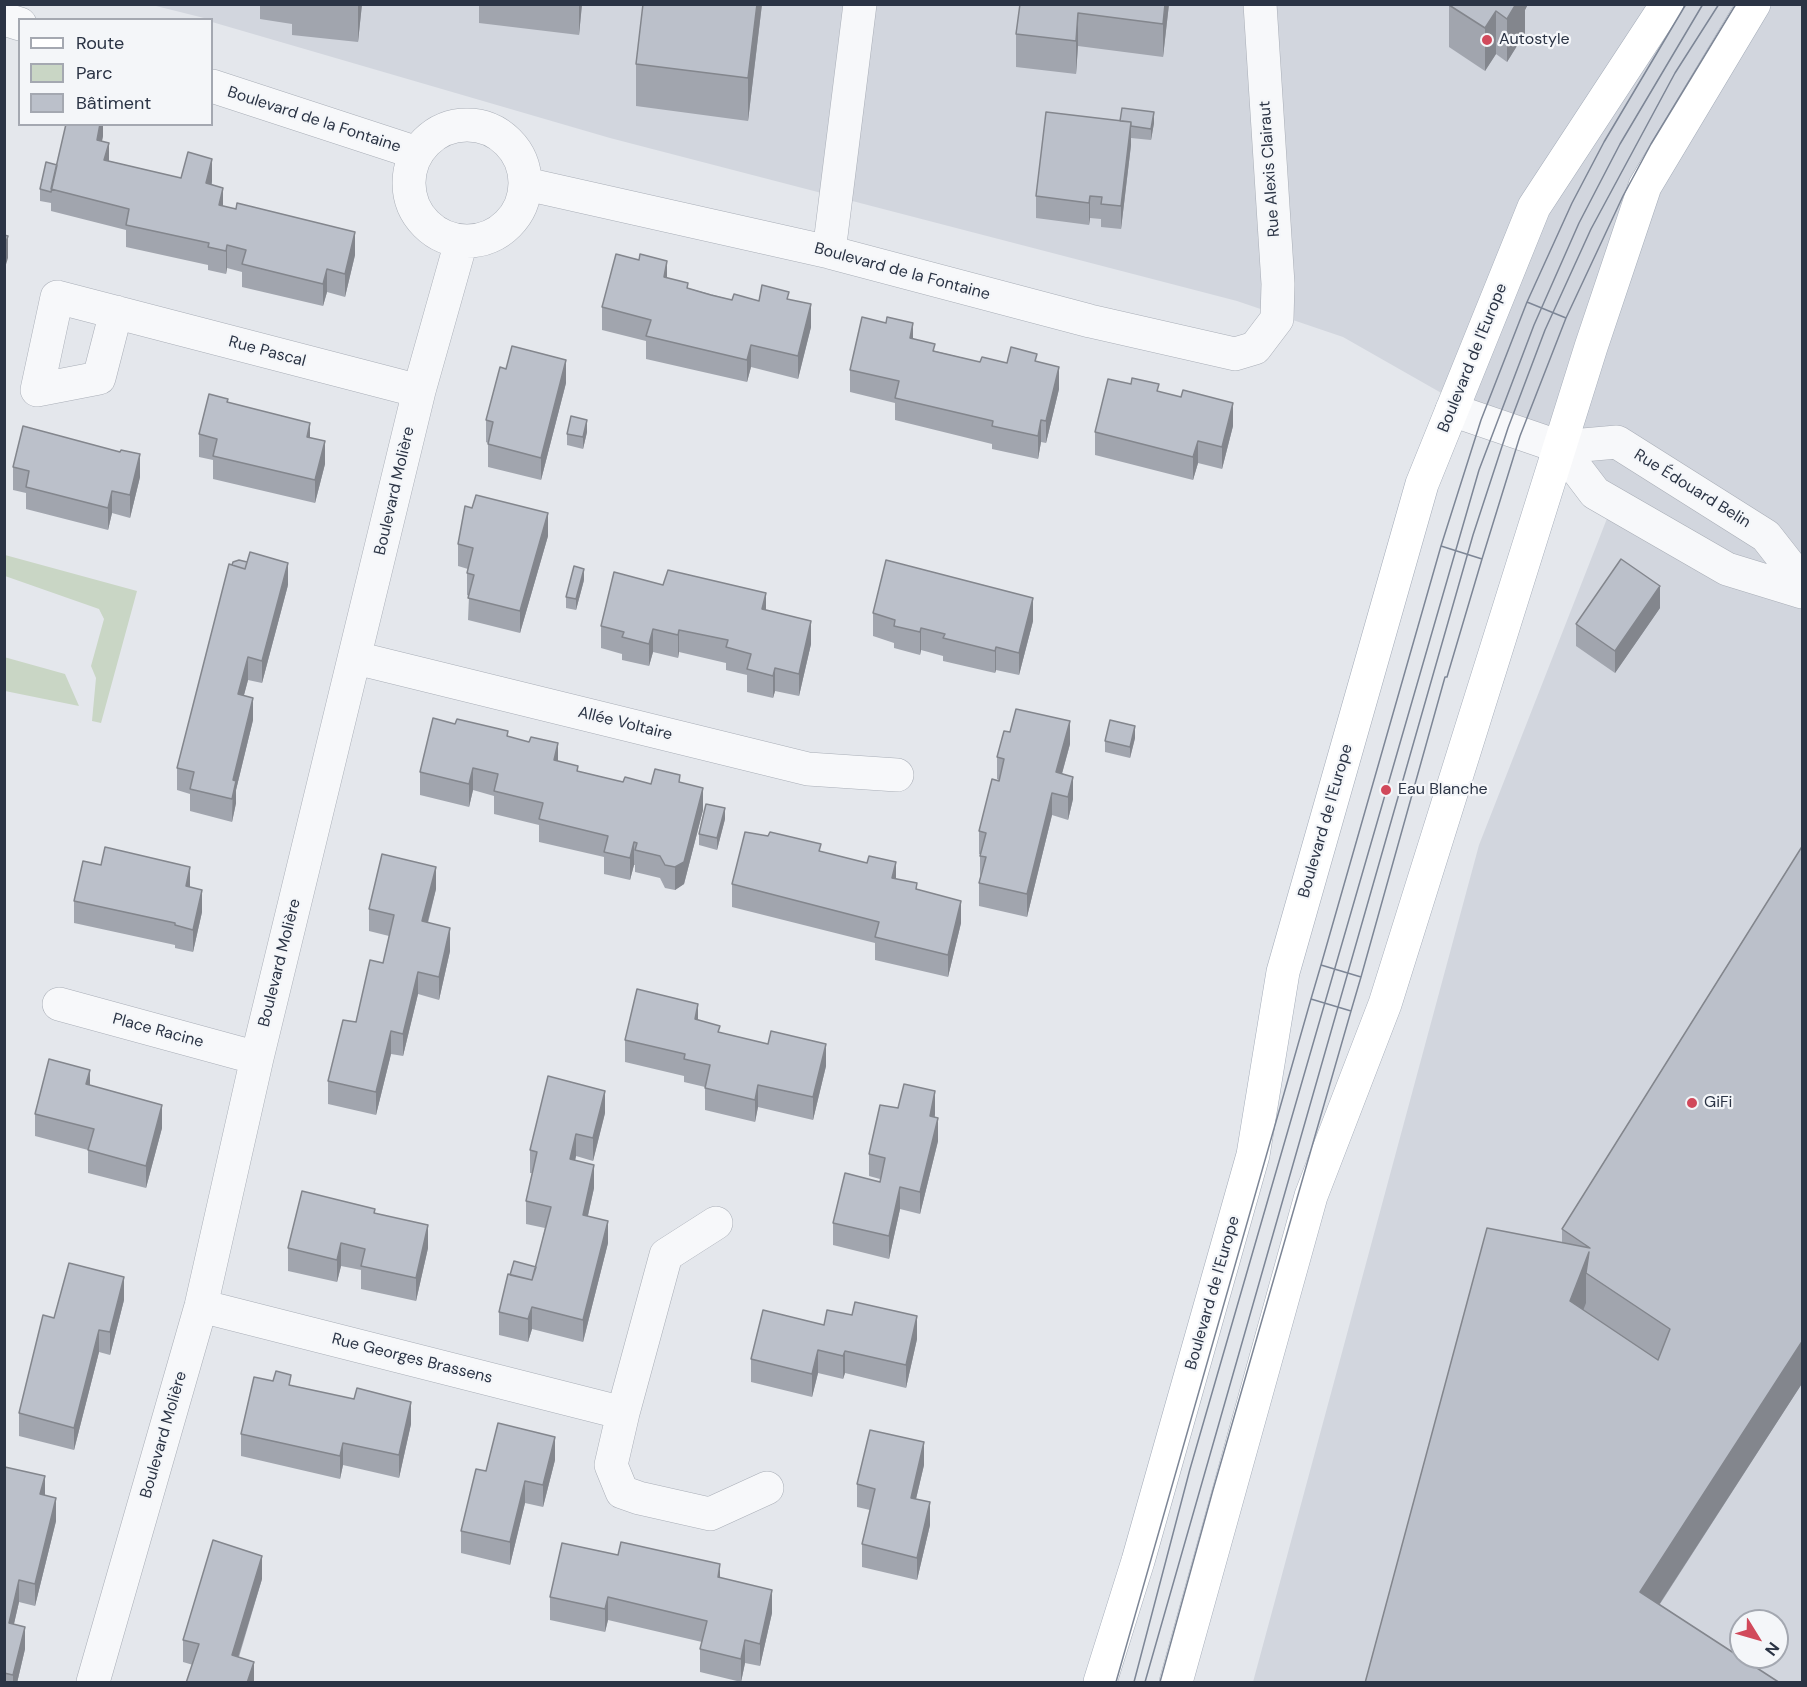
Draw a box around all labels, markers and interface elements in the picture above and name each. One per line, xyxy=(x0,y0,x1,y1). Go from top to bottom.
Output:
legend xyxy=(18,18,213,126)
place label: Autostyle xyxy=(1499,30,1570,50)
text: Route xyxy=(76,31,124,55)
marker: Autostyle xyxy=(1480,33,1494,47)
text: Parc xyxy=(76,61,112,85)
street label: Boulevard de la Fontaine xyxy=(225,83,403,157)
text: Bâtiment xyxy=(76,91,151,115)
street label: Rue Alexis Clairaut xyxy=(1256,100,1284,238)
street label: Boulevard de la Fontaine xyxy=(812,239,992,305)
street label: Boulevard de l'Europe xyxy=(1434,281,1512,435)
street label: Rue Pascal xyxy=(226,332,308,372)
street label: Boulevard Molière xyxy=(371,425,419,557)
street label: Rue Édouard Belin xyxy=(1630,445,1754,533)
street label: Allée Voltaire xyxy=(576,703,674,745)
street label: Boulevard de l'Europe xyxy=(1295,742,1357,900)
place label: Eau Blanche xyxy=(1398,780,1488,800)
marker: Eau Blanche xyxy=(1379,783,1393,797)
street label: Boulevard Molière xyxy=(255,897,305,1029)
street label: Place Racine xyxy=(110,1010,206,1052)
place label: GiFi xyxy=(1704,1093,1732,1113)
marker: GiFi xyxy=(1685,1096,1699,1110)
street label: Boulevard de l'Europe xyxy=(1182,1214,1244,1372)
street label: Rue Georges Brassens xyxy=(330,1330,494,1388)
street label: Boulevard Molière xyxy=(137,1369,191,1501)
north arrow xyxy=(1729,1609,1789,1669)
text: N xyxy=(1760,1638,1784,1660)

